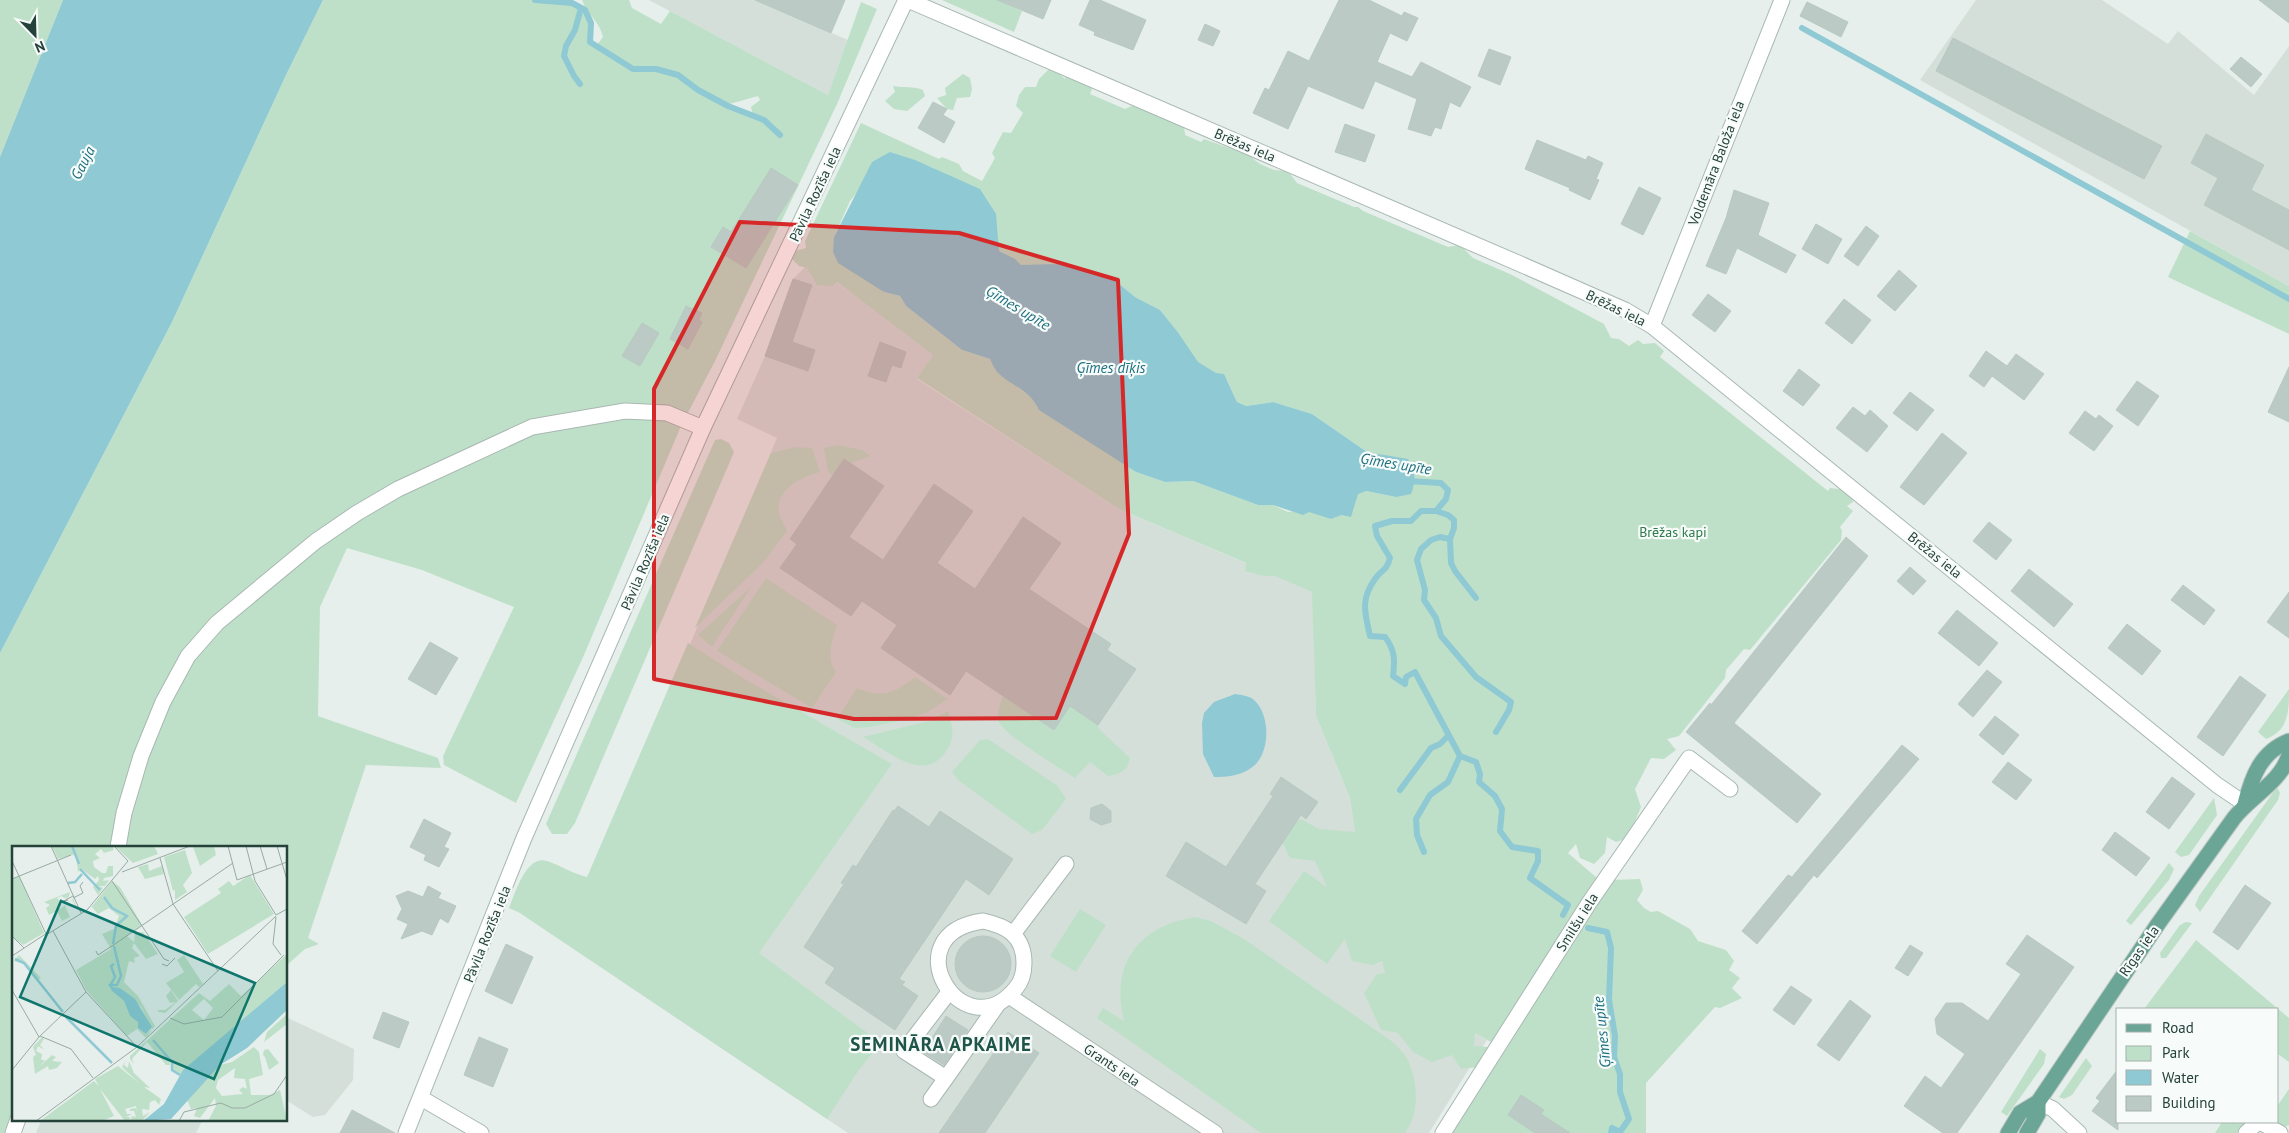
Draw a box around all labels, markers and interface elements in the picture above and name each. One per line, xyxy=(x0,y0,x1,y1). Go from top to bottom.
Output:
north arrow xyxy=(10,10,60,60)
text: N xyxy=(32,37,48,57)
street label: Voldemāra Baloža iela xyxy=(1684,98,1748,229)
street label: Brēžas iela xyxy=(1212,124,1278,166)
water label: Gauja xyxy=(66,142,99,183)
street label: Pāvila Rozīša iela xyxy=(785,143,845,244)
water label: Ģīmes upīte xyxy=(983,281,1054,334)
street label: Brēžas iela xyxy=(1583,286,1649,330)
water label: Ģīmes dīķis xyxy=(1076,358,1146,377)
water label: Ģīmes upīte xyxy=(1359,449,1433,479)
street label: Pāvila Rozīša iela xyxy=(617,511,673,613)
park label: Brēžas kapi xyxy=(1639,523,1707,541)
street label: Brēžas iela xyxy=(1904,528,1966,582)
inset map xyxy=(12,846,288,1120)
street label: Pāvila Rozīša iela xyxy=(459,883,515,985)
street label: Smilšu iela xyxy=(1552,889,1602,955)
street label: Rīgas iela xyxy=(2115,922,2163,980)
water label: Ģīmes upīte xyxy=(1588,995,1615,1069)
legend xyxy=(2116,1008,2279,1123)
text: Road xyxy=(2162,1018,2194,1037)
district label: SEMINĀRA APKAIME xyxy=(850,1032,1032,1056)
street label: Grants iela xyxy=(1080,1040,1144,1090)
text: Park xyxy=(2162,1043,2190,1062)
text: Water xyxy=(2162,1068,2199,1087)
text: Building xyxy=(2162,1093,2216,1112)

